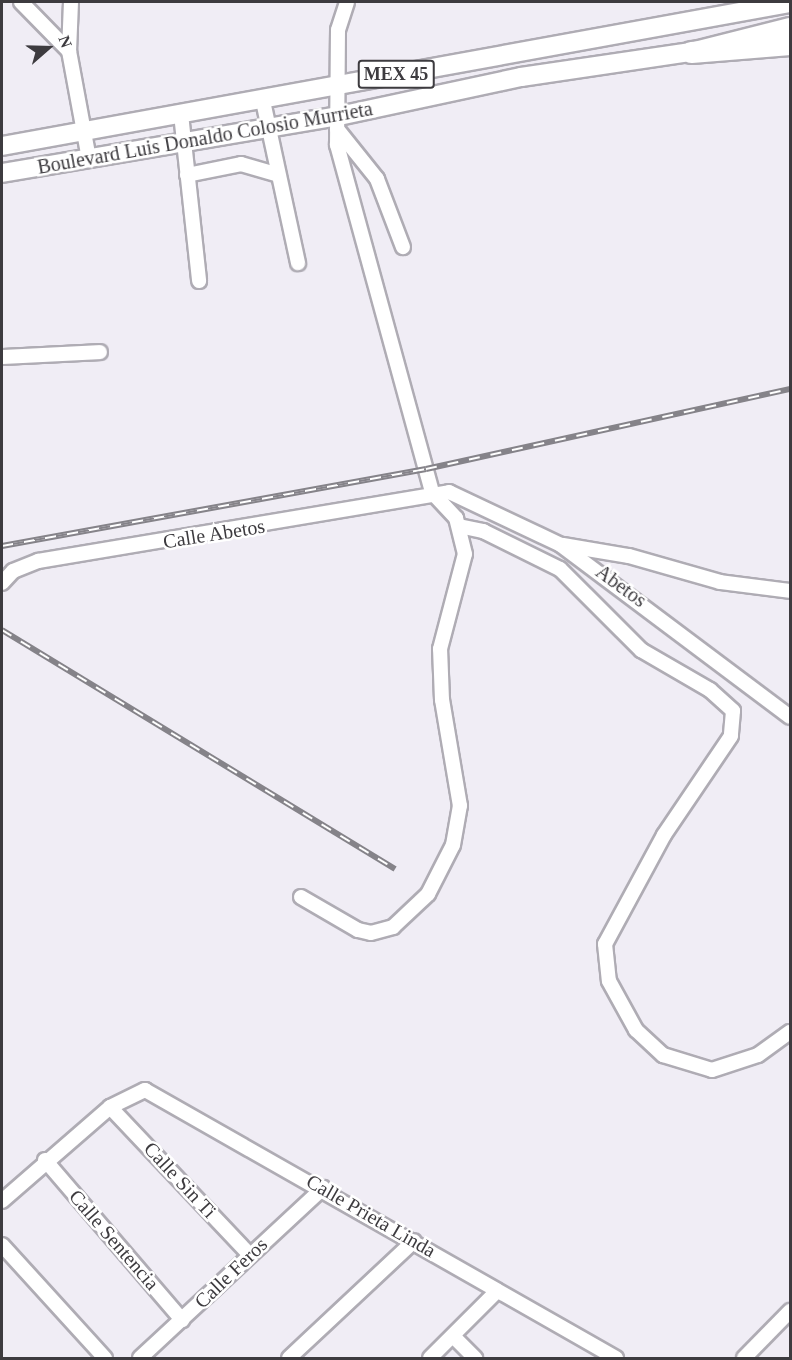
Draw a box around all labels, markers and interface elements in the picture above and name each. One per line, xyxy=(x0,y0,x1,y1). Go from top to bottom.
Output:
north arrow xyxy=(18,18,78,78)
text: N xyxy=(55,33,75,50)
road number: MEX 45 xyxy=(357,59,435,89)
street label: Boulevard Luis Donaldo Colosio Murrieta xyxy=(36,97,374,179)
street label: Calle Abetos xyxy=(161,514,267,554)
street label: Abetos xyxy=(591,560,651,612)
street label: Calle Sin Ti xyxy=(139,1137,221,1223)
street label: Calle Prieta Linda xyxy=(302,1169,440,1263)
street label: Calle Sentencia xyxy=(64,1185,164,1295)
street label: Calle Feros xyxy=(190,1233,272,1313)

